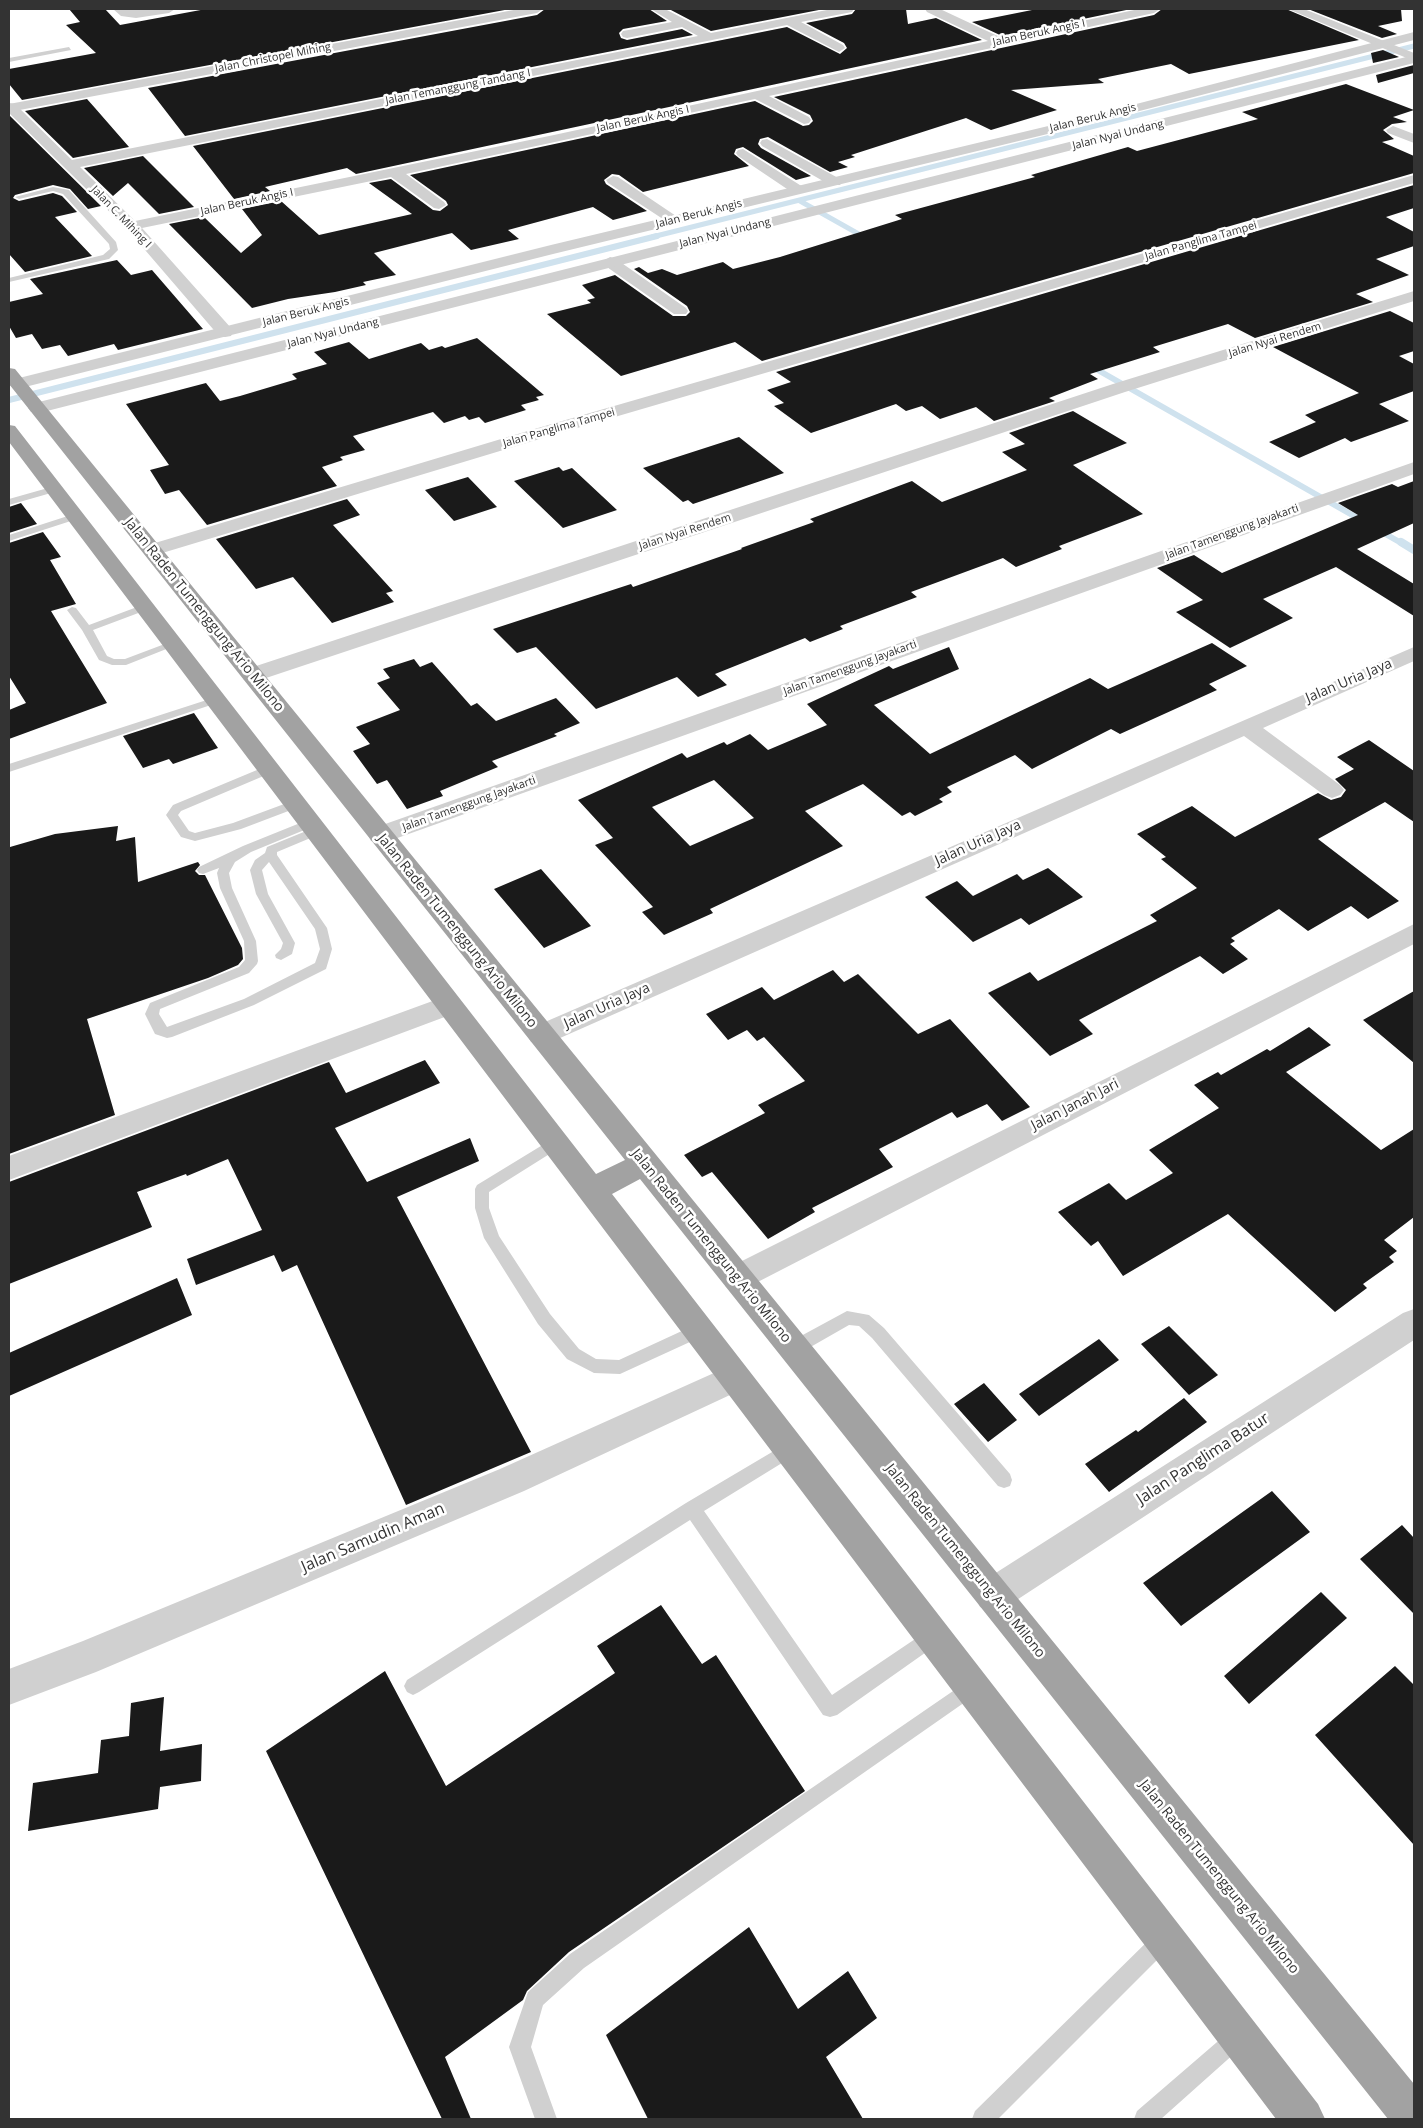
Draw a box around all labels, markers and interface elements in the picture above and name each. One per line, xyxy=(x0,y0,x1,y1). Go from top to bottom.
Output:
street label: Jalan Beruk Angis I xyxy=(991,17,1087,49)
street label: Jalan Christopel Mihing xyxy=(214,40,332,76)
street label: Jalan Temanggung Tandang I xyxy=(384,66,532,108)
street label: Jalan Beruk Angis xyxy=(1049,101,1137,135)
street label: Jalan Beruk Angis I xyxy=(595,103,691,135)
street label: Jalan Nyai Undang xyxy=(1071,117,1165,153)
street label: Jalan C. Mihing I xyxy=(88,183,154,251)
street label: Jalan Beruk Angis I xyxy=(199,186,295,218)
street label: Jalan Beruk Angis xyxy=(655,197,743,231)
street label: Jalan Nyai Undang xyxy=(678,215,772,251)
street label: Jalan Panglima Tampei xyxy=(1144,219,1258,263)
street label: Jalan Beruk Angis xyxy=(262,295,350,329)
street label: Jalan Nyai Undang xyxy=(286,315,380,351)
street label: Jalan Nyai Rendem xyxy=(1227,320,1323,360)
street label: Jalan Panglima Tampei xyxy=(502,406,616,450)
street label: Jalan Tamenggung Jayakarti xyxy=(1164,502,1300,562)
street label: Jalan Nyai Rendem xyxy=(637,511,733,553)
street label: Jalan Raden Tumenggung Ario Milono xyxy=(120,515,288,715)
street label: Jalan Tamenggung Jayakarti xyxy=(782,638,918,698)
street label: Jalan Uria Jaya xyxy=(1303,655,1395,707)
street label: Jalan Tamenggung Jayakarti xyxy=(401,774,537,834)
street label: Jalan Uria Jaya xyxy=(932,817,1024,869)
street label: Jalan Raden Tumenggung Ario Milono xyxy=(373,831,541,1031)
street label: Jalan Uria Jaya xyxy=(561,980,653,1032)
street label: Jalan Janah Jari xyxy=(1028,1076,1122,1134)
street label: Jalan Raden Tumenggung Ario Milono xyxy=(627,1146,795,1346)
street label: Jalan Panglima Batur xyxy=(1133,1409,1273,1509)
street label: Jalan Raden Tumenggung Ario Milono xyxy=(881,1461,1049,1661)
street label: Jalan Samudin Aman xyxy=(298,1499,448,1577)
street label: Jalan Raden Tumenggung Ario Milono xyxy=(1135,1777,1303,1977)

